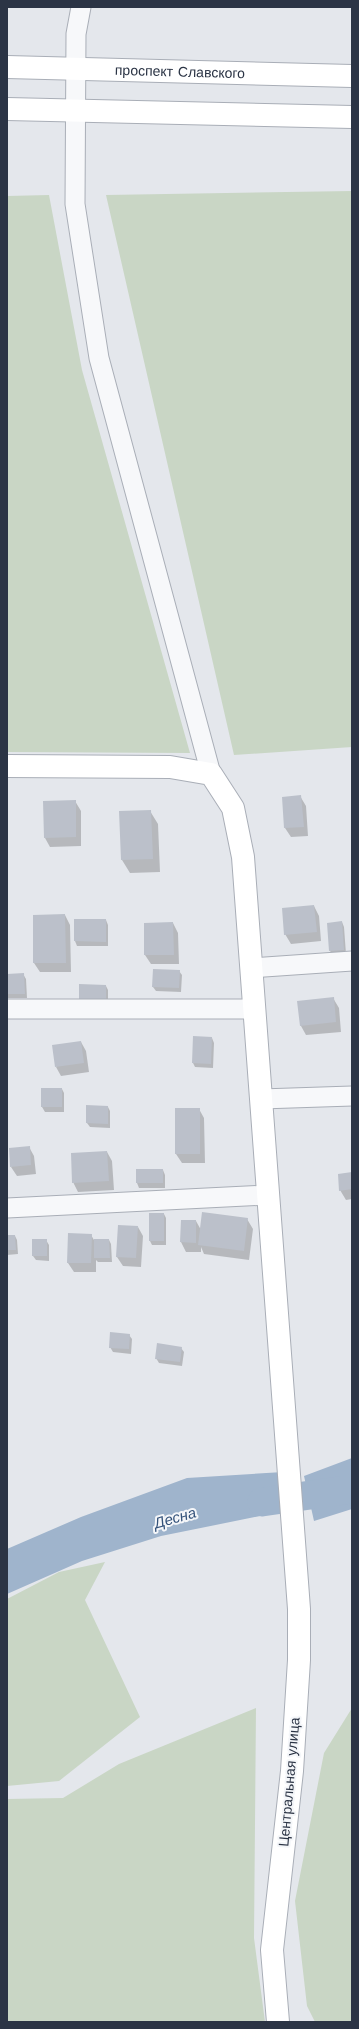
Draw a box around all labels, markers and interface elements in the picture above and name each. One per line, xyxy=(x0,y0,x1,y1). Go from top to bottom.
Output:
street label: проспект Славского xyxy=(115,62,245,81)
water label: Десна xyxy=(150,1503,198,1533)
street label: Центральная улица xyxy=(275,1716,303,1847)

